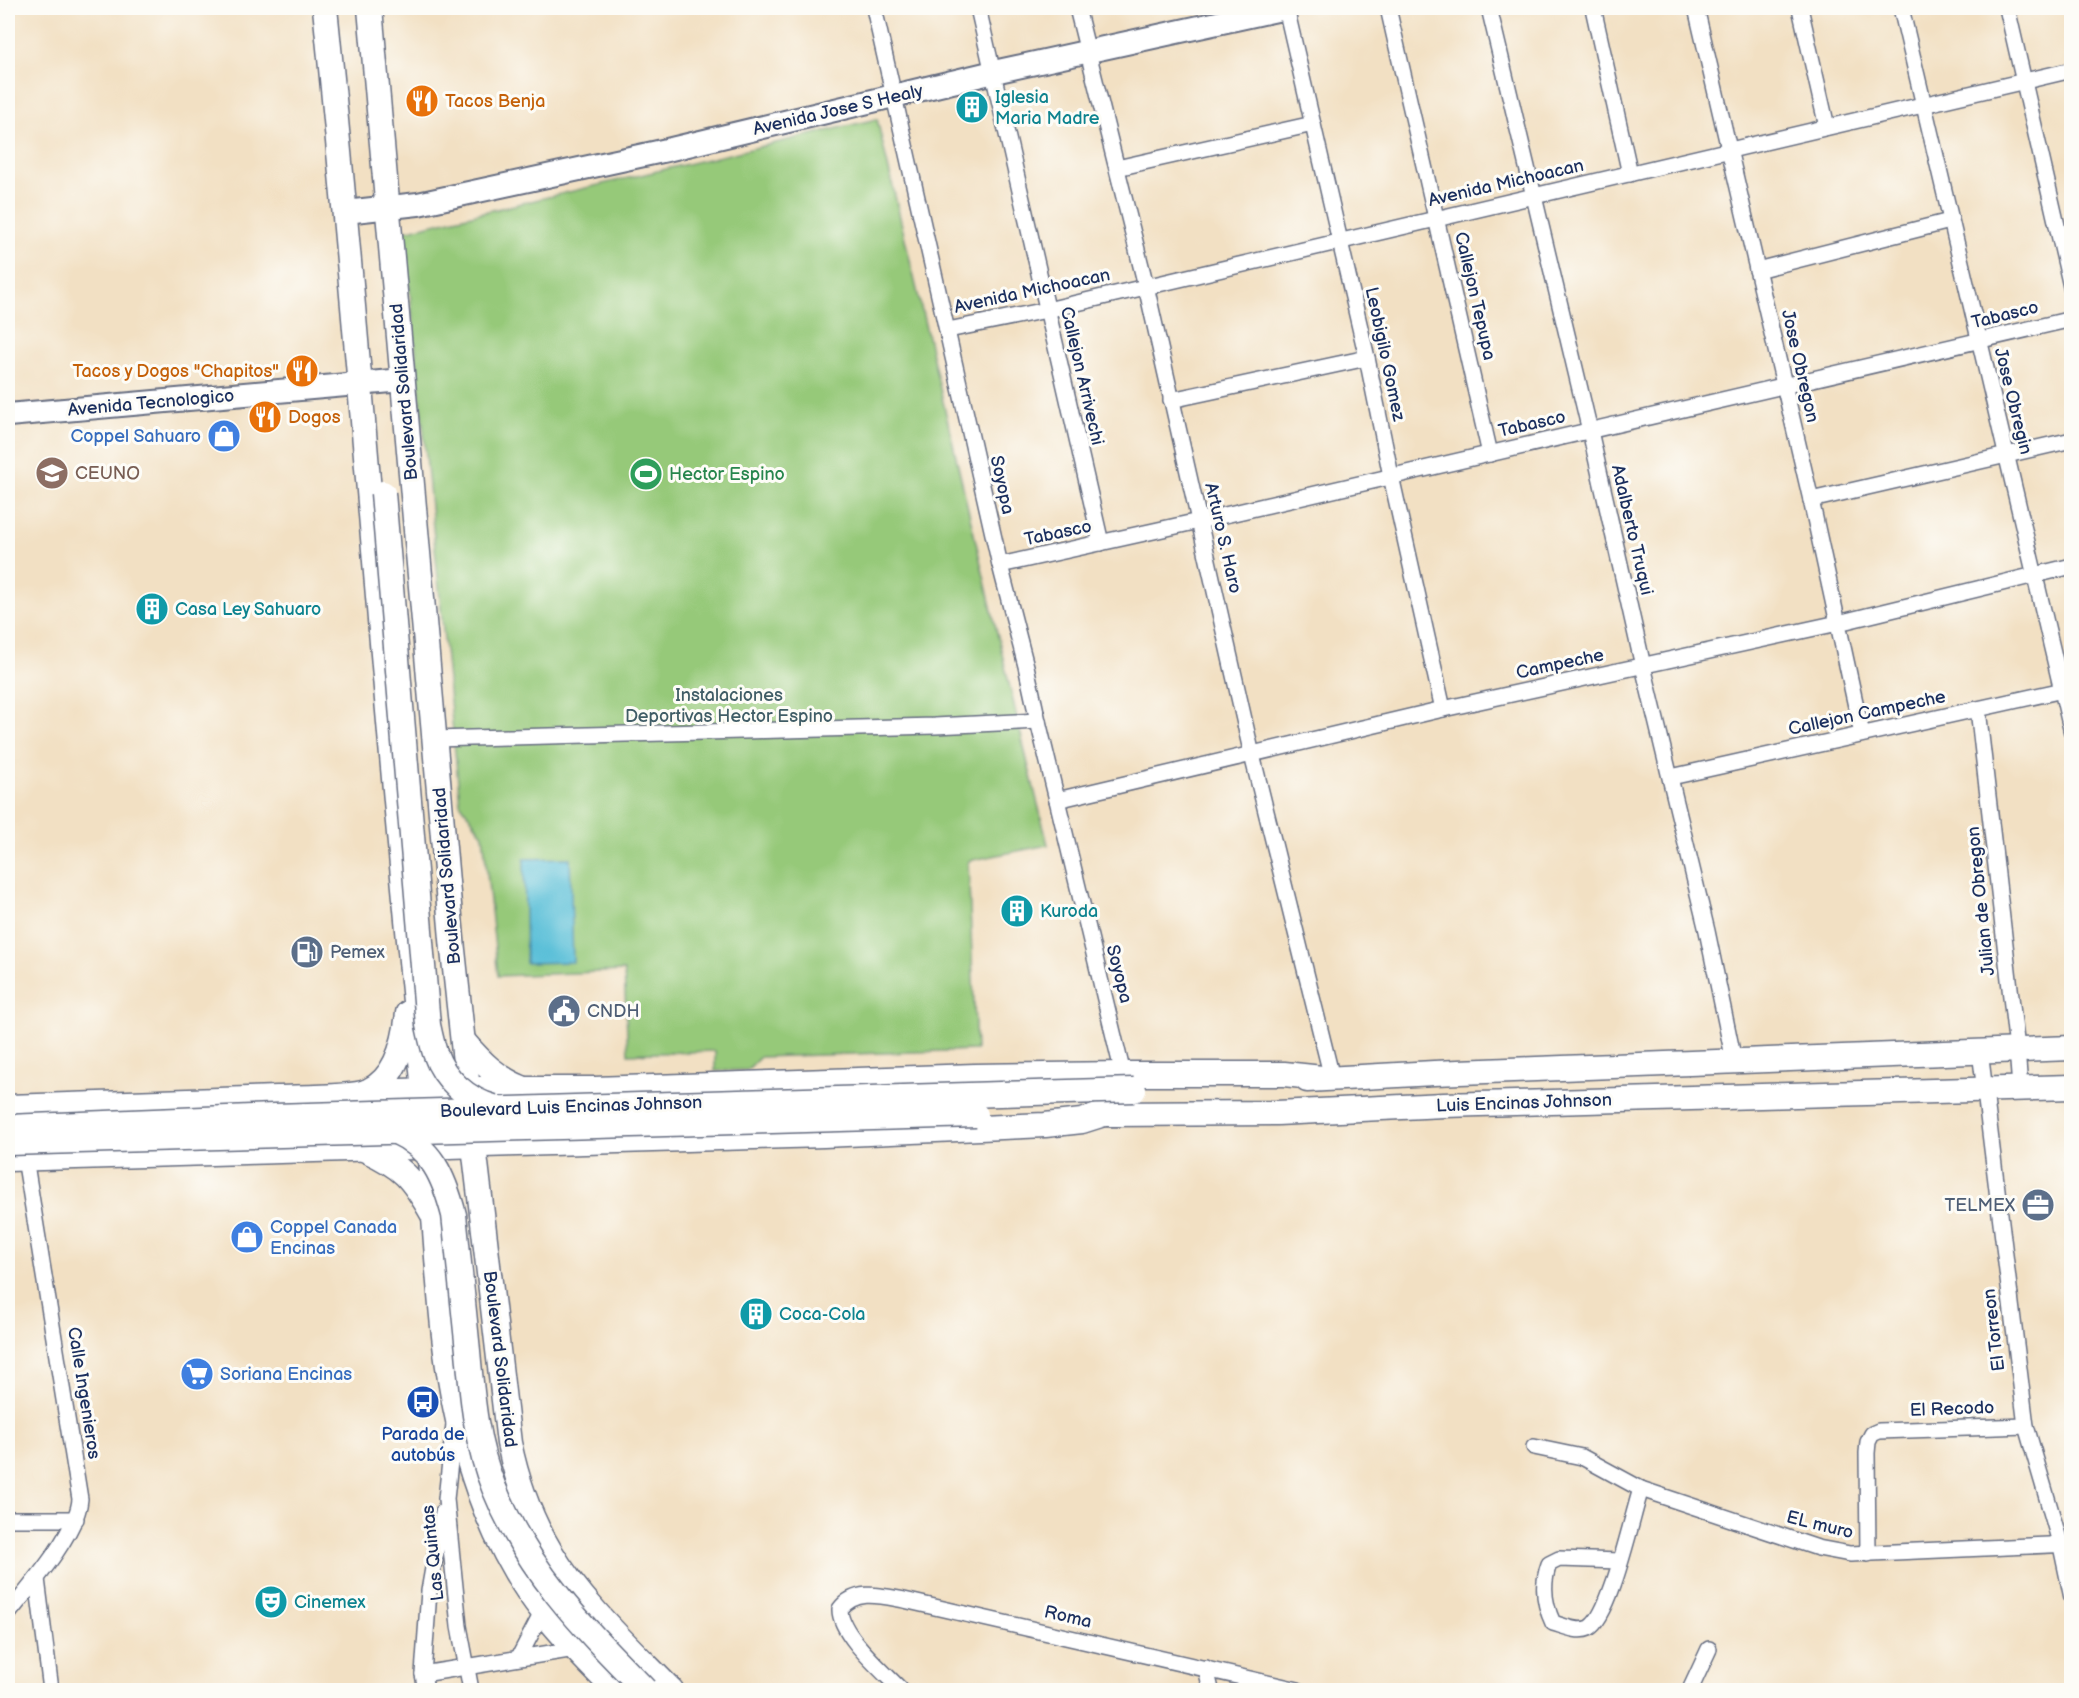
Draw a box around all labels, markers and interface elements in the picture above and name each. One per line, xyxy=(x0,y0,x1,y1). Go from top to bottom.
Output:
street label: Avenida Jose S Healy xyxy=(751,80,926,140)
restaurant icon: Tacos Benja xyxy=(404,83,440,119)
place label: Iglesia Maria Madre xyxy=(995,87,1100,129)
building icon: Iglesia Maria Madre xyxy=(954,89,990,125)
place label: Tacos Benja xyxy=(445,91,545,112)
street label: Avenida Michoacan xyxy=(1426,155,1586,211)
street label: Callejon Tepupa xyxy=(1450,230,1500,362)
street label: Avenida Michoacan xyxy=(952,264,1112,318)
street label: Leobigilo Gomez xyxy=(1361,285,1410,423)
street label: Tabasco xyxy=(1969,297,2041,333)
street label: Boulevard Solidaridad xyxy=(386,303,422,481)
street label: Callejon Arrivechi xyxy=(1056,305,1108,447)
street label: Jose Obregon xyxy=(1777,308,1823,424)
street label: Jose Obregin xyxy=(1990,346,2036,456)
restaurant icon: Tacos y Dogos "Chapitos" xyxy=(284,353,320,389)
place label: Tacos y Dogos "Chapitos" xyxy=(72,361,279,382)
street label: Avenida Tecnologico xyxy=(67,385,235,421)
restaurant icon: Dogos xyxy=(247,399,283,435)
street label: Tabasco xyxy=(1496,406,1568,442)
place label: Dogos xyxy=(288,407,341,428)
shop icon: Coppel Sahuaro xyxy=(206,418,242,454)
place label: Coppel Sahuaro xyxy=(70,426,201,447)
street label: Soyopa xyxy=(986,454,1018,516)
school or university icon: CEUNO xyxy=(34,455,70,491)
sports icon: Hector Espino xyxy=(628,456,664,492)
place label: CEUNO xyxy=(75,463,140,484)
street label: Adalberto Truqui xyxy=(1607,463,1657,597)
place label: Hector Espino xyxy=(669,464,785,485)
street label: Arturo S. Haro xyxy=(1200,481,1246,595)
street label: Tabasco xyxy=(1022,516,1094,550)
building icon: Casa Ley Sahuaro xyxy=(134,591,170,627)
place label: Casa Ley Sahuaro xyxy=(175,599,321,620)
street label: Campeche xyxy=(1514,644,1606,684)
park label: Instalaciones Deportivas Hector Espino xyxy=(625,685,833,727)
street label: Callejon Campeche xyxy=(1786,686,1948,740)
street label: Boulevard Solidaridad xyxy=(429,787,465,965)
street label: Julian de Obregon xyxy=(1963,825,1999,977)
building icon: Kuroda xyxy=(999,893,1035,929)
place label: Kuroda xyxy=(1040,901,1098,922)
fuel station icon: Pemex xyxy=(289,934,325,970)
place label: Pemex xyxy=(330,942,386,963)
street label: Soyopa xyxy=(1102,943,1136,1005)
public building icon: CNDH xyxy=(546,993,582,1029)
place label: CNDH xyxy=(587,1001,640,1022)
street label: Luis Encinas Johnson xyxy=(1436,1089,1612,1117)
street label: Boulevard Luis Encinas Johnson xyxy=(439,1092,703,1122)
office icon: TELMEX xyxy=(2020,1187,2056,1223)
place label: TELMEX xyxy=(1944,1195,2016,1216)
place label: Coppel Canada Encinas xyxy=(270,1217,397,1259)
shop icon: Coppel Canada Encinas xyxy=(229,1219,265,1255)
street label: Boulevard Solidaridad xyxy=(479,1269,521,1449)
street label: El Torreon xyxy=(1979,1288,2009,1372)
building icon: Coca-Cola xyxy=(738,1296,774,1332)
place label: Coca-Cola xyxy=(779,1304,865,1325)
street label: Calle Ingenieros xyxy=(63,1325,105,1461)
supermarket icon: Soriana Encinas xyxy=(179,1356,215,1392)
place label: Soriana Encinas xyxy=(220,1364,352,1385)
bus stop icon: Parada de autobús xyxy=(405,1384,441,1420)
street label: El Recodo xyxy=(1909,1397,1995,1421)
place label: Parada de autobús xyxy=(381,1424,465,1466)
street label: Las Quintas xyxy=(418,1504,448,1602)
street label: EL muro xyxy=(1784,1507,1856,1543)
theatre icon: Cinemex xyxy=(253,1584,289,1620)
place label: Cinemex xyxy=(294,1592,366,1613)
street label: Roma xyxy=(1042,1601,1094,1633)

